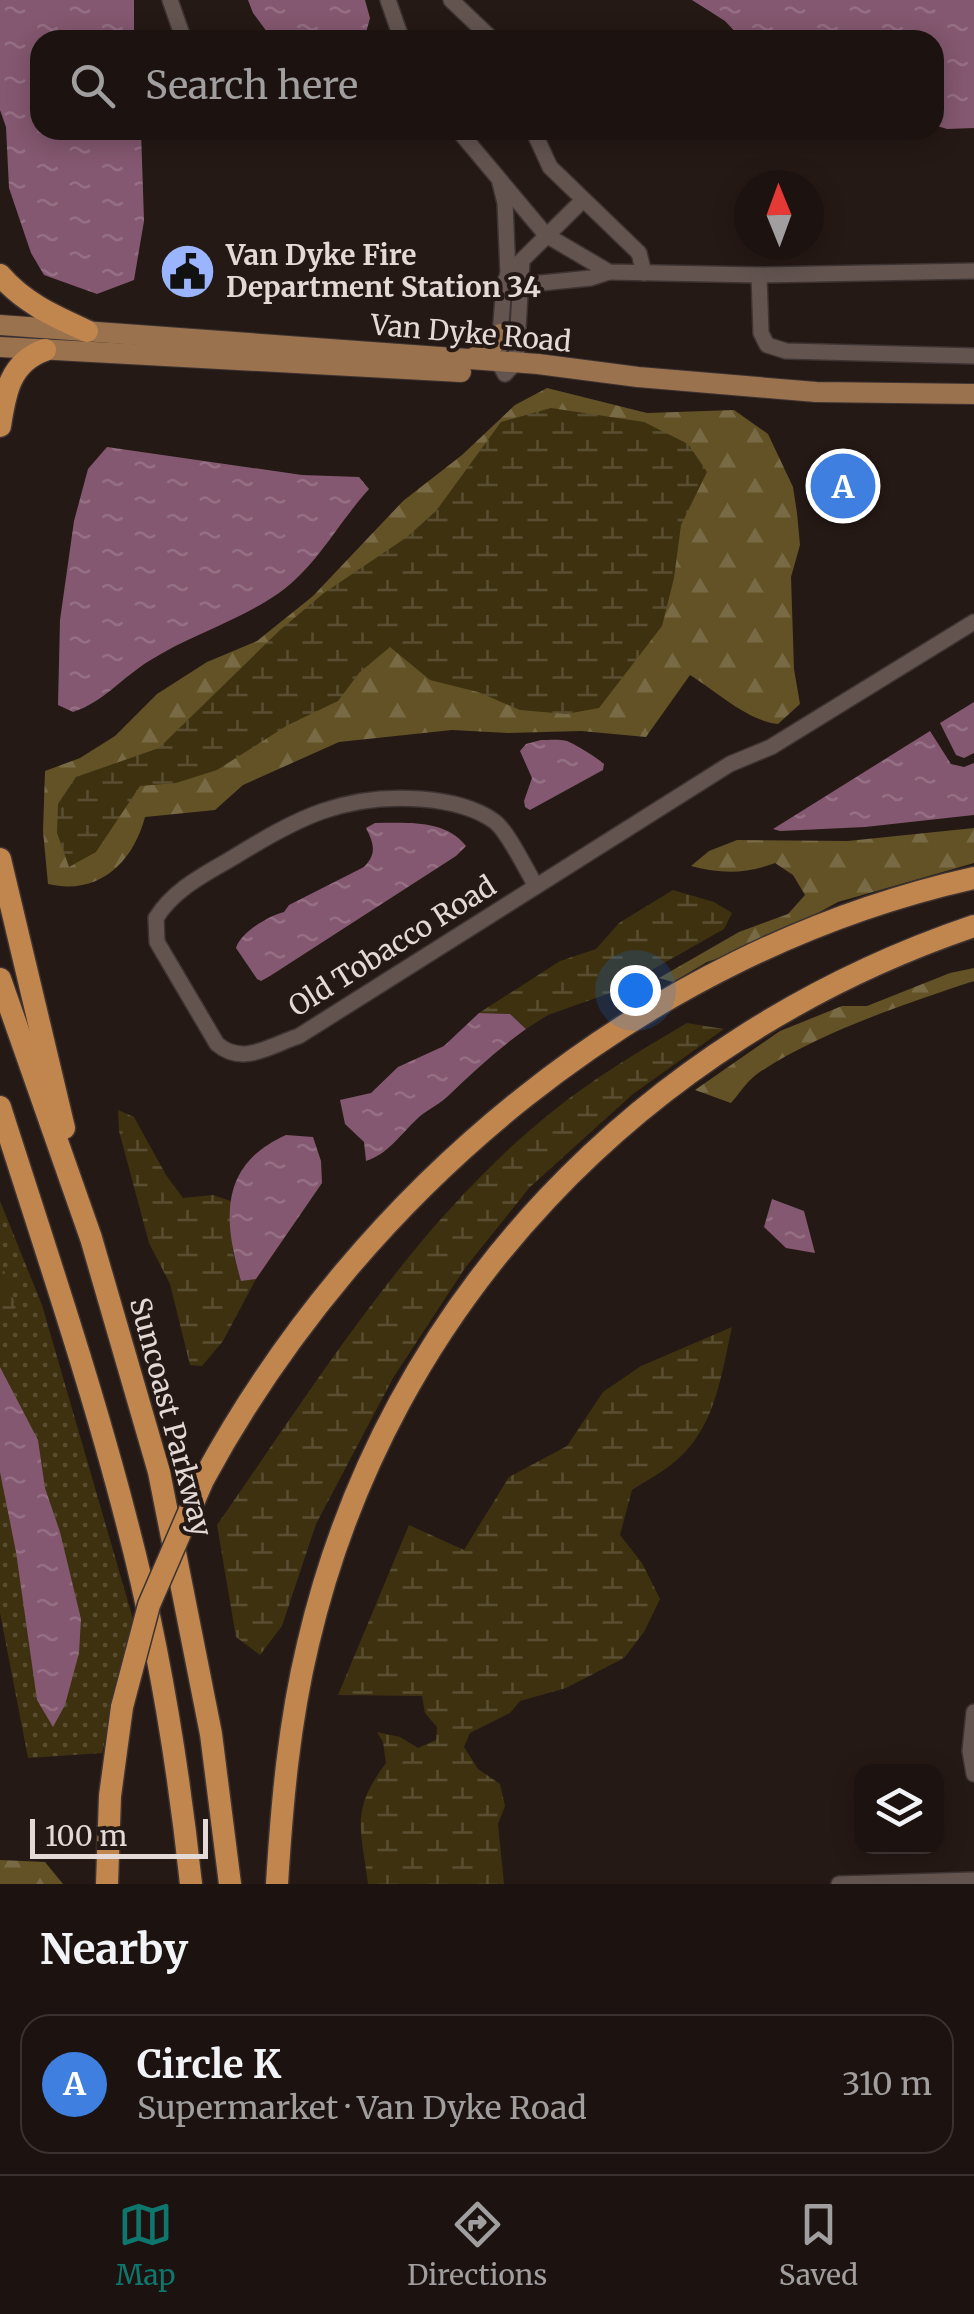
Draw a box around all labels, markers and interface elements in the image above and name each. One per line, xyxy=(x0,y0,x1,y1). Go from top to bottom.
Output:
search box xyxy=(30,30,944,140)
icon: search xyxy=(65,58,120,113)
text: Search here xyxy=(145,62,358,109)
north arrow xyxy=(734,170,824,260)
place label: Van Dyke Fire Department Station 34 xyxy=(225,237,541,305)
public building icon: Van Dyke Fire Department Station 34 xyxy=(157,241,217,301)
street label: Van Dyke Road xyxy=(368,306,573,360)
pin: A xyxy=(810,448,876,524)
street label: Old Tobacco Road xyxy=(282,868,502,1024)
your location xyxy=(610,965,661,1016)
street label: Suncoast Parkway xyxy=(122,1294,220,1541)
map controls xyxy=(854,1764,944,1854)
button: layers xyxy=(854,1764,944,1854)
scale bar xyxy=(30,1814,208,1858)
text: 100 m xyxy=(45,1818,127,1854)
text: Nearby xyxy=(40,1923,188,1975)
text: Circle K xyxy=(137,2041,281,2088)
text: A xyxy=(63,2064,86,2104)
text: 310 m xyxy=(842,2064,932,2104)
text: Supermarket · Van Dyke Road xyxy=(137,2088,587,2128)
tab: Map xyxy=(116,2197,176,2293)
tab: Directions xyxy=(407,2197,547,2293)
tab: Saved xyxy=(779,2197,858,2293)

